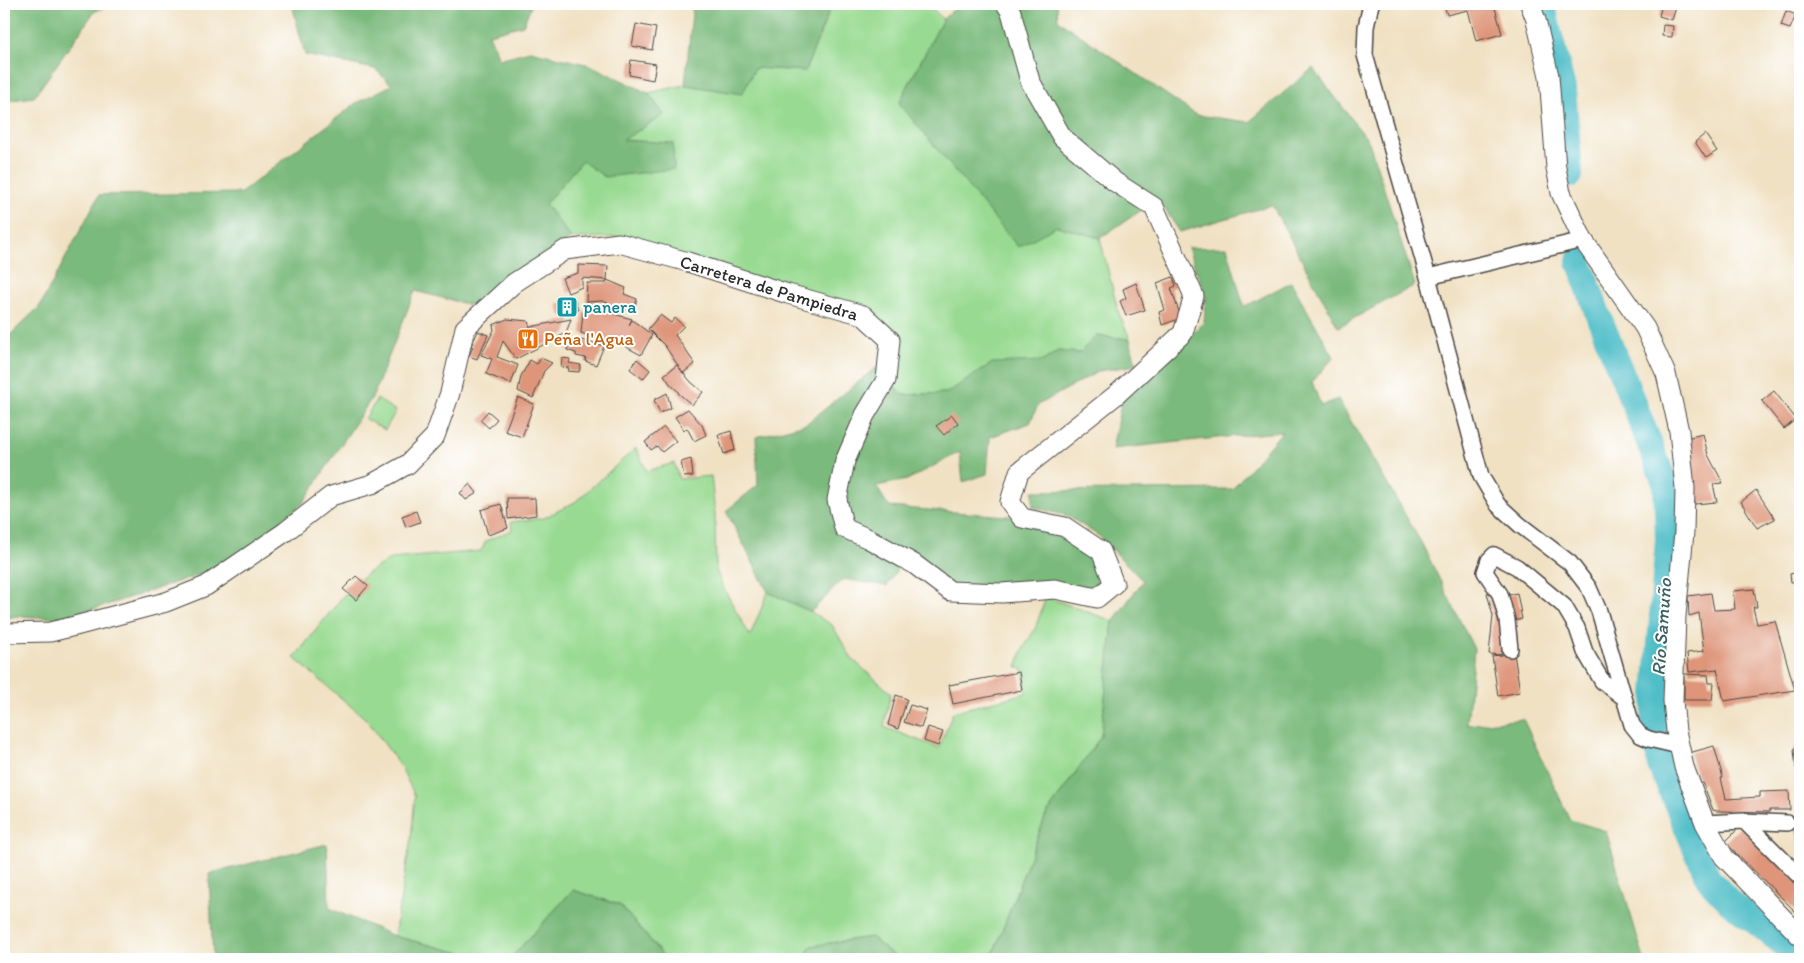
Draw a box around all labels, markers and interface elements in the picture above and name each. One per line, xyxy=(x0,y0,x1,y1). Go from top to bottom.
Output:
street label: Carretera de Pampiedra xyxy=(677,250,861,326)
building icon: panera xyxy=(555,295,579,319)
place label: panera xyxy=(583,296,637,318)
restaurant icon: Peña l'Agua xyxy=(516,327,540,351)
place label: Peña l'Agua xyxy=(544,328,635,350)
water label: Río Samuño xyxy=(1647,576,1676,676)

